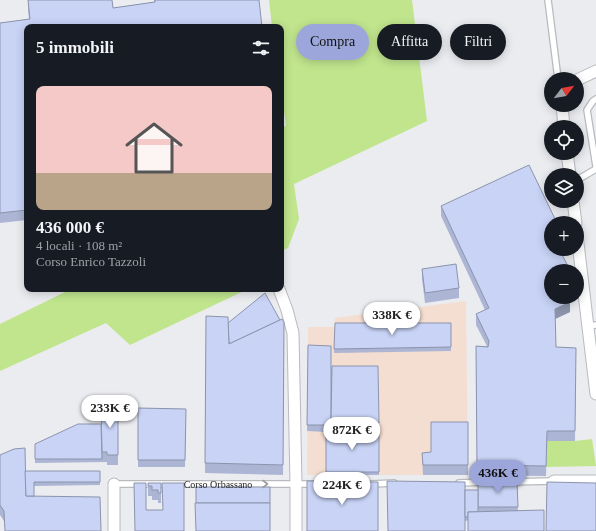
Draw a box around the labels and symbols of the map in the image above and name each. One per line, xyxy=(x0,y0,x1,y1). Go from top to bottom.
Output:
north arrow xyxy=(544,72,584,112)
pin: 338K € xyxy=(359,302,425,336)
pin: 233K € xyxy=(77,395,143,429)
pin: 872K € xyxy=(319,417,385,451)
pin: 436K € xyxy=(465,460,531,494)
pin: 224K € xyxy=(309,472,375,506)
street label: Corso Orbassano xyxy=(184,479,252,490)
one-way arrow xyxy=(262,480,268,488)

